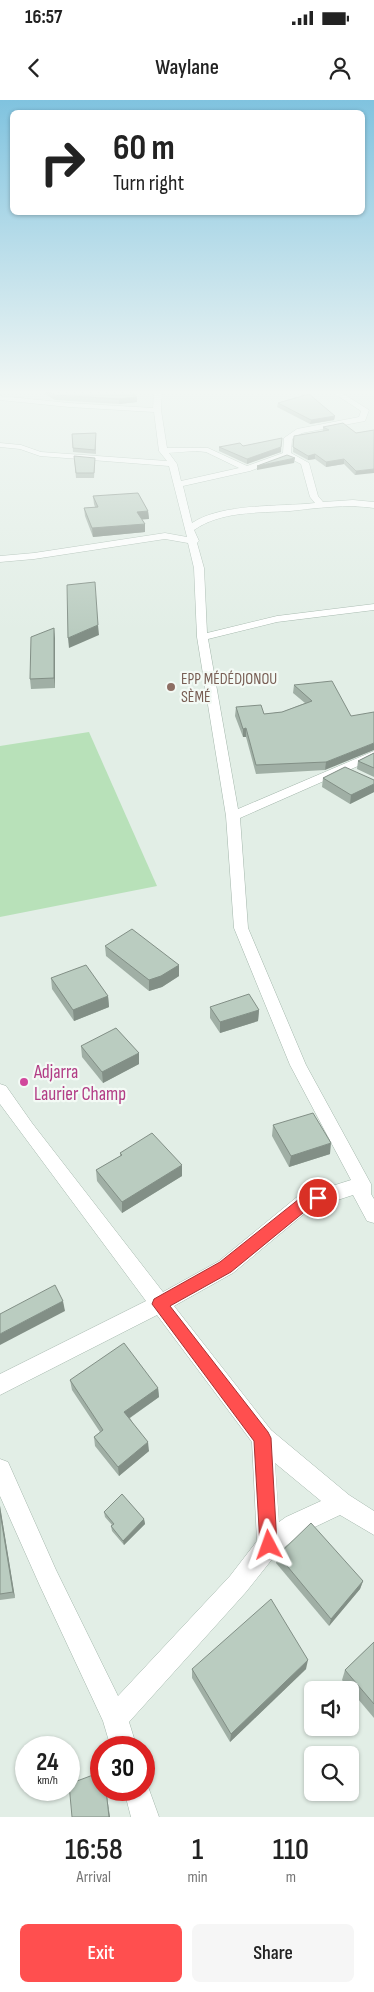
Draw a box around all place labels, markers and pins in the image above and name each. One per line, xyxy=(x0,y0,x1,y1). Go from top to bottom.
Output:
place label: EPP MÉDÉDJONOU SÈMÉ xyxy=(181,670,277,707)
marker: EPP MÉDÉDJONOU SÈMÉ xyxy=(165,681,177,693)
place label: Adjarra Laurier Champ xyxy=(33,1061,126,1106)
marker: Adjarra Laurier Champ xyxy=(18,1076,30,1088)
pin xyxy=(297,1177,339,1219)

